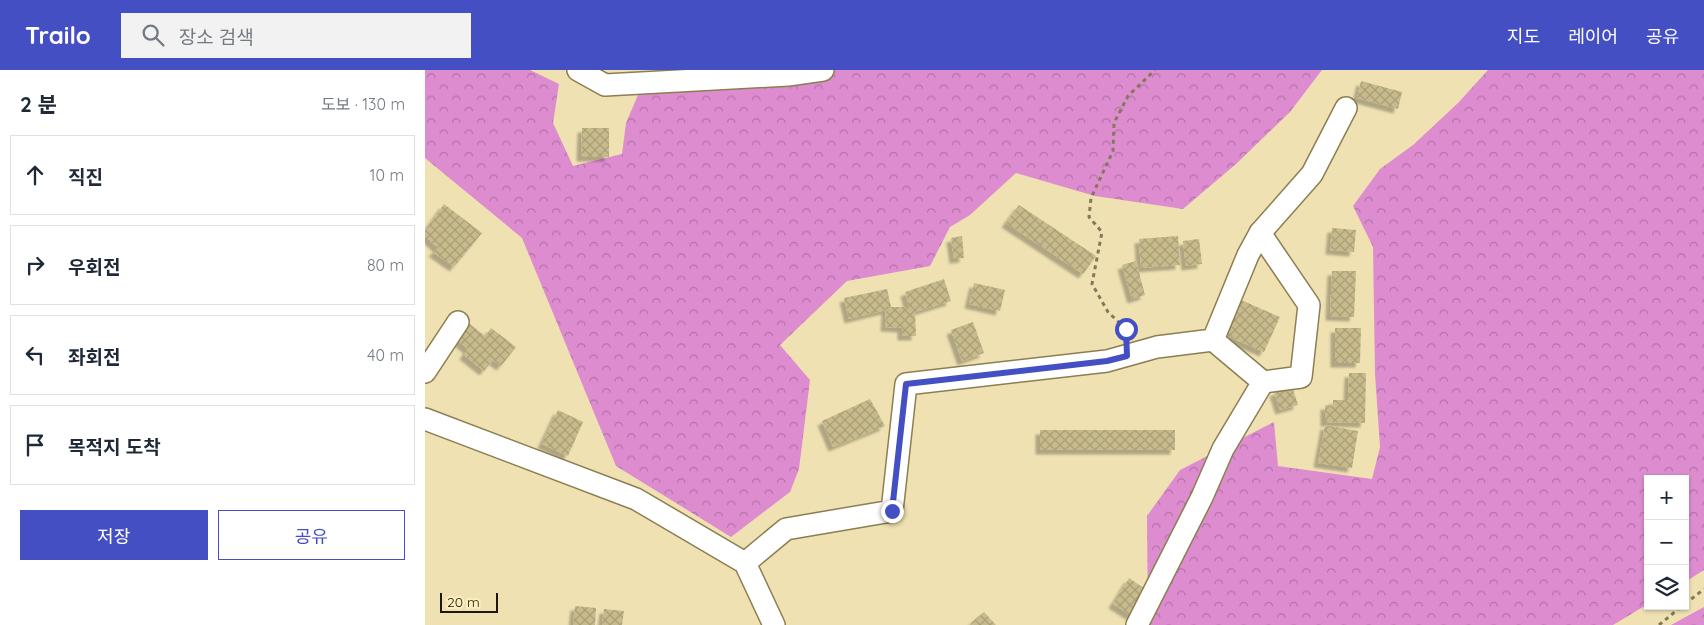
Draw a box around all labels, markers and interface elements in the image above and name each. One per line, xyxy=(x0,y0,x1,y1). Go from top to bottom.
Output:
search box xyxy=(121,13,471,58)
text: Trailo xyxy=(25,20,91,50)
icon: search xyxy=(139,21,167,49)
text: 장소 검색 xyxy=(179,25,254,49)
text: 지도 xyxy=(1507,25,1540,48)
text: 레이어 xyxy=(1568,25,1618,48)
text: 공유 xyxy=(1646,25,1679,48)
text: 2 분 xyxy=(20,91,57,117)
text: 도보 · 130 m xyxy=(321,94,405,114)
icon: ahead xyxy=(21,161,49,189)
text: 직진 xyxy=(68,165,103,189)
text: 10 m xyxy=(370,165,404,185)
icon: right xyxy=(21,251,49,279)
text: 우회전 xyxy=(68,255,120,279)
text: 80 m xyxy=(367,255,404,275)
route start xyxy=(1115,318,1138,341)
icon: left xyxy=(21,341,49,369)
text: 좌회전 xyxy=(68,345,120,369)
text: 40 m xyxy=(367,345,404,365)
icon: arrive xyxy=(21,431,49,459)
text: 목적지 도착 xyxy=(68,435,161,459)
map controls xyxy=(1644,475,1689,610)
button: + xyxy=(1644,475,1689,520)
route end xyxy=(881,500,904,523)
button: 저장 xyxy=(20,510,208,560)
button: 공유 xyxy=(218,510,405,560)
button: − xyxy=(1644,520,1689,565)
button: layers xyxy=(1644,565,1689,610)
scale bar xyxy=(440,590,497,613)
text: 20 m xyxy=(447,593,480,611)

